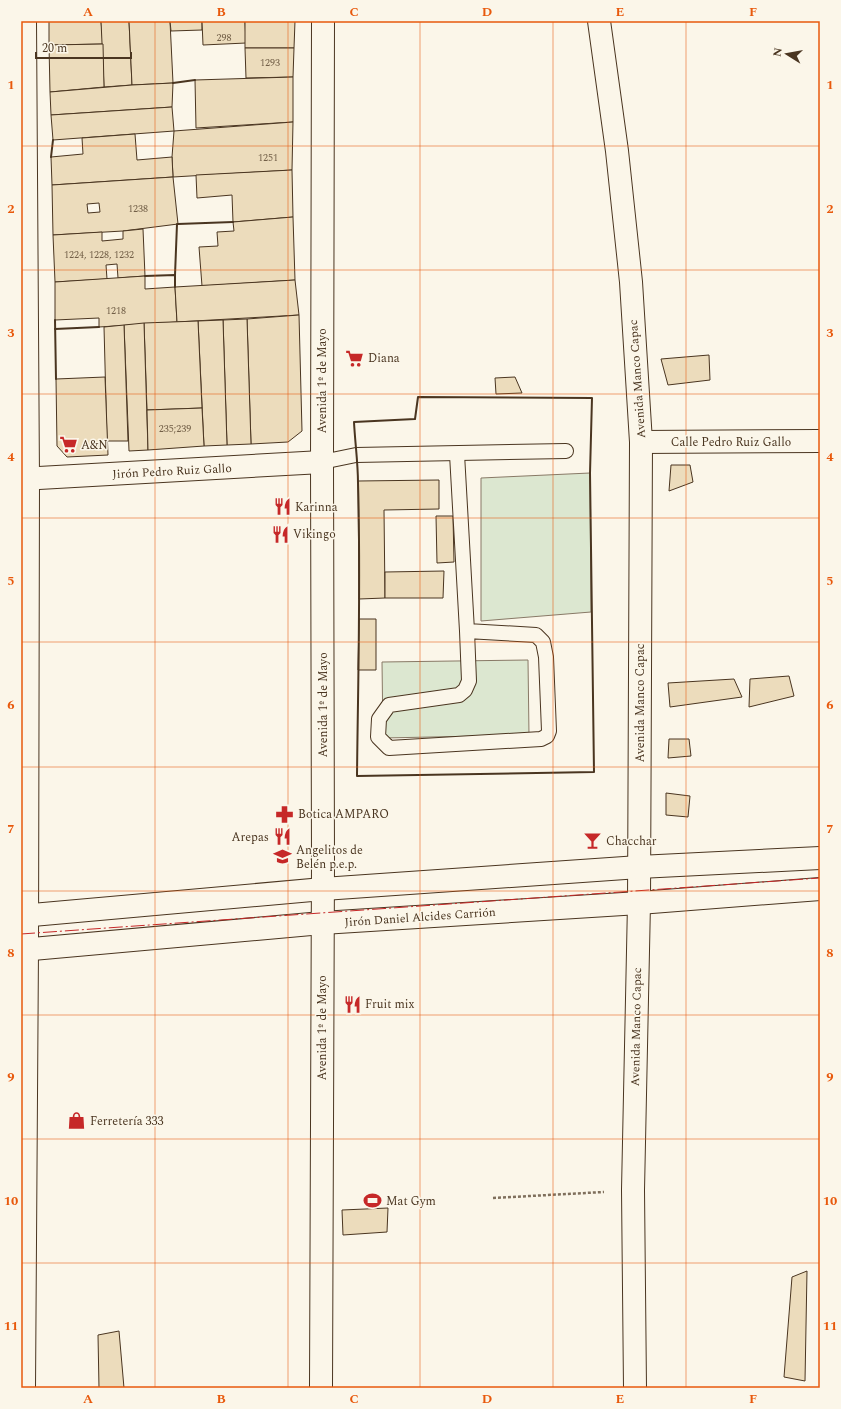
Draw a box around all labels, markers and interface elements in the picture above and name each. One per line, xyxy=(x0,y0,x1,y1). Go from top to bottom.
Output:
text: A xyxy=(83,2,93,22)
text: B xyxy=(216,2,226,22)
text: C xyxy=(349,2,359,22)
text: D xyxy=(482,2,492,22)
text: E xyxy=(616,2,625,22)
text: F xyxy=(749,2,757,22)
house number: 298 xyxy=(217,30,232,46)
scale bar xyxy=(36,34,131,60)
north arrow xyxy=(767,34,807,74)
text: 20 m xyxy=(42,39,67,58)
text: N xyxy=(768,46,787,58)
house number: 1293 xyxy=(260,55,280,71)
text: 1 xyxy=(7,75,15,95)
text: 1 xyxy=(826,75,834,95)
house number: 1251 xyxy=(258,150,278,166)
text: 2 xyxy=(7,199,15,219)
text: 2 xyxy=(826,199,834,219)
house number: 1238 xyxy=(128,201,148,217)
house number: 1224, 1228, 1232 xyxy=(64,247,134,263)
house number: 1218 xyxy=(106,303,126,319)
street label: Avenida Manco Capac xyxy=(624,319,651,439)
text: 3 xyxy=(7,323,15,343)
text: 3 xyxy=(826,323,834,343)
street label: Avenida 1º de Mayo xyxy=(313,328,332,434)
supermarket icon: Diana xyxy=(345,348,365,368)
place label: Diana xyxy=(368,349,400,368)
house number: 235;239 xyxy=(159,421,191,437)
street label: Calle Pedro Ruiz Gallo xyxy=(671,433,791,452)
supermarket icon: A&N xyxy=(58,435,78,455)
place label: A&N xyxy=(81,436,108,455)
text: 4 xyxy=(7,447,15,467)
text: 4 xyxy=(826,447,834,467)
street label: Jirón Pedro Ruiz Gallo xyxy=(112,459,232,484)
restaurant icon: Karinna xyxy=(272,497,292,517)
place label: Karinna xyxy=(295,498,338,517)
restaurant icon: Vikingo xyxy=(270,524,290,544)
place label: Vikingo xyxy=(293,525,336,544)
text: 5 xyxy=(7,571,15,591)
text: 5 xyxy=(826,571,834,591)
street label: Avenida Manco Capac xyxy=(631,643,650,763)
street label: Avenida 1º de Mayo xyxy=(314,652,333,758)
text: 6 xyxy=(7,695,15,715)
text: 6 xyxy=(826,695,834,715)
pharmacy icon: Botica AMPARO xyxy=(275,804,295,824)
place label: Botica AMPARO xyxy=(298,805,389,824)
text: 7 xyxy=(7,819,15,839)
text: 7 xyxy=(826,819,834,839)
restaurant icon: Arepas xyxy=(272,827,292,847)
place label: Arepas xyxy=(232,828,269,847)
bar icon: Chacchar xyxy=(583,831,603,851)
place label: Chacchar xyxy=(606,832,657,851)
place label: Angelitos de Belén p.e.p. xyxy=(296,841,363,874)
school or university icon: Angelitos de Belén p.e.p. xyxy=(273,847,293,867)
street label: Jirón Daniel Alcides Carrión xyxy=(344,903,496,932)
text: 8 xyxy=(7,943,15,963)
text: 8 xyxy=(826,943,834,963)
street label: Avenida Manco Capac xyxy=(626,967,647,1087)
street label: Avenida 1º de Mayo xyxy=(313,975,332,1081)
restaurant icon: Fruit mix xyxy=(342,994,362,1014)
place label: Fruit mix xyxy=(365,995,415,1014)
text: 9 xyxy=(7,1067,15,1087)
text: 9 xyxy=(826,1067,834,1087)
shop icon: Ferretería 333 xyxy=(67,1111,87,1131)
place label: Ferretería 333 xyxy=(90,1112,164,1131)
text: 10 xyxy=(4,1191,18,1211)
sports icon: Mat Gym xyxy=(363,1191,383,1211)
text: 10 xyxy=(823,1191,837,1211)
place label: Mat Gym xyxy=(386,1192,436,1211)
text: 11 xyxy=(4,1316,18,1336)
text: 11 xyxy=(823,1316,837,1336)
text: A xyxy=(83,1389,93,1409)
text: B xyxy=(216,1389,226,1409)
text: C xyxy=(349,1389,359,1409)
text: D xyxy=(482,1389,492,1409)
text: E xyxy=(616,1389,625,1409)
text: F xyxy=(749,1389,757,1409)

